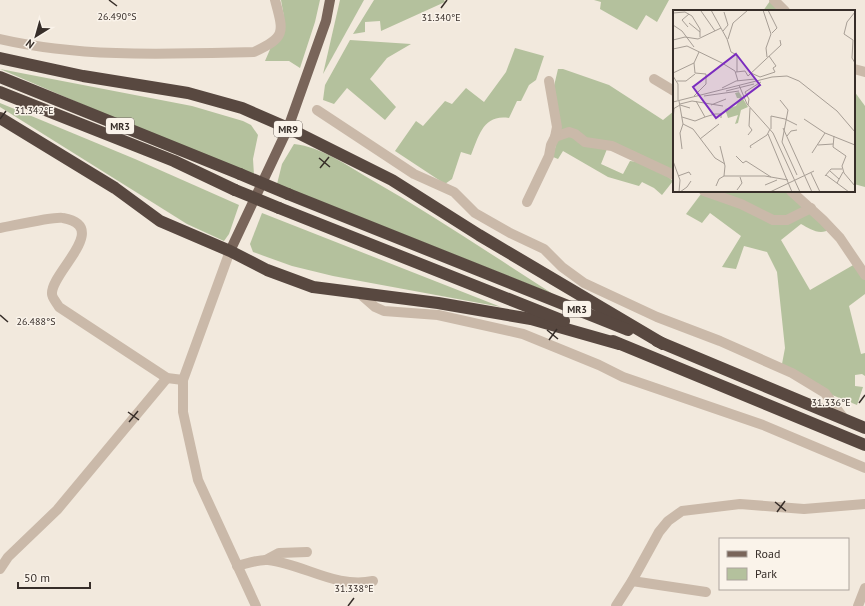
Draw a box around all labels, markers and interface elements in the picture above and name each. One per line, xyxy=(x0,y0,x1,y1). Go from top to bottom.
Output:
text: 26.490°S xyxy=(98,10,136,23)
inset map xyxy=(673,10,855,192)
text: 31.340°E xyxy=(422,11,461,24)
north arrow xyxy=(16,16,56,56)
text: N xyxy=(23,36,37,52)
text: 31.342°E xyxy=(15,104,54,117)
road number: MR3 xyxy=(106,118,134,134)
road number: MR9 xyxy=(274,121,302,137)
road number: MR3 xyxy=(563,301,591,317)
text: 26.488°S xyxy=(17,315,55,328)
text: 31.336°E xyxy=(812,396,851,409)
legend xyxy=(719,538,849,590)
text: Road xyxy=(755,546,780,561)
scale bar xyxy=(18,564,90,590)
text: Park xyxy=(755,566,777,581)
text: 50 m xyxy=(24,570,50,585)
text: 31.338°E xyxy=(335,582,374,595)

